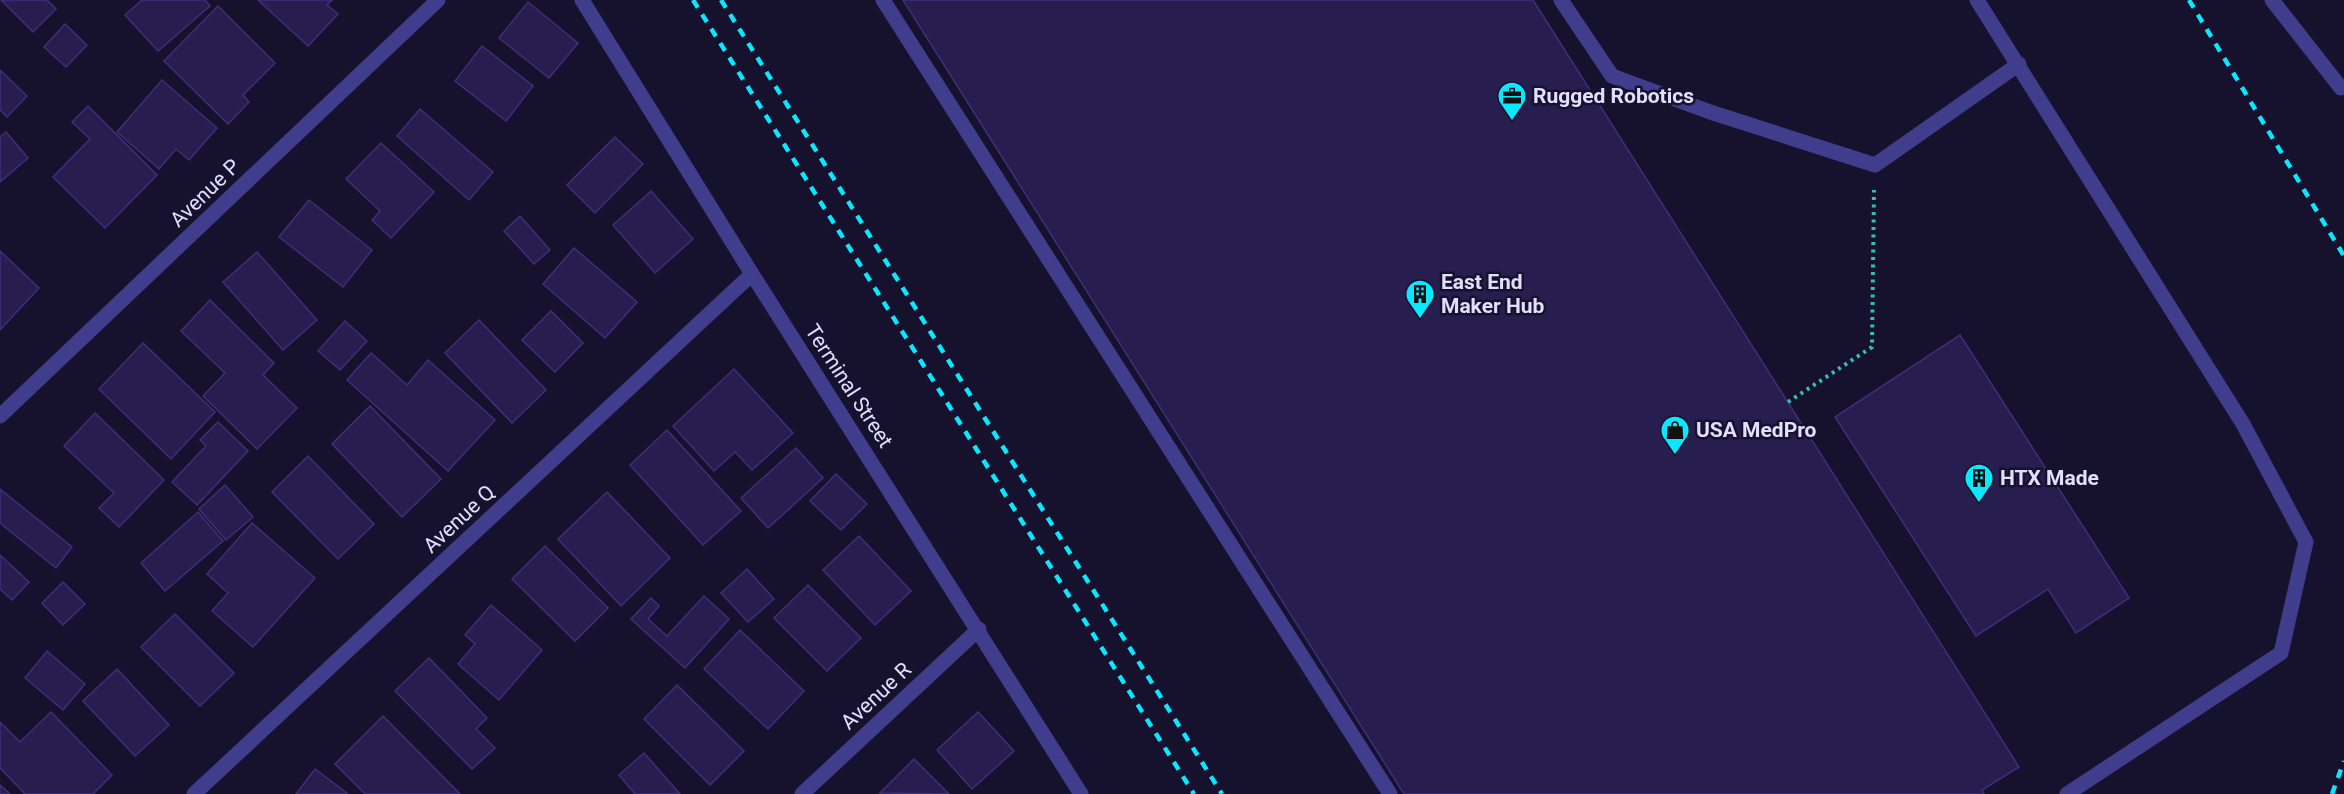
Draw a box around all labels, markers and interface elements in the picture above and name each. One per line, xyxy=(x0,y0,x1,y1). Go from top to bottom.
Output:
office icon: Rugged Robotics xyxy=(1496,80,1528,122)
place label: Rugged Robotics xyxy=(1533,84,1694,108)
street label: Avenue P xyxy=(165,154,245,232)
place label: East End Maker Hub xyxy=(1441,270,1544,318)
building icon: East End Maker Hub xyxy=(1404,278,1436,320)
street label: Terminal Street xyxy=(800,320,898,452)
shop icon: USA MedPro xyxy=(1659,414,1691,456)
place label: USA MedPro xyxy=(1696,418,1817,442)
building icon: HTX Made xyxy=(1963,462,1995,504)
place label: HTX Made xyxy=(2000,466,2099,490)
street label: Avenue Q xyxy=(419,480,499,558)
street label: Avenue R xyxy=(836,658,916,734)

